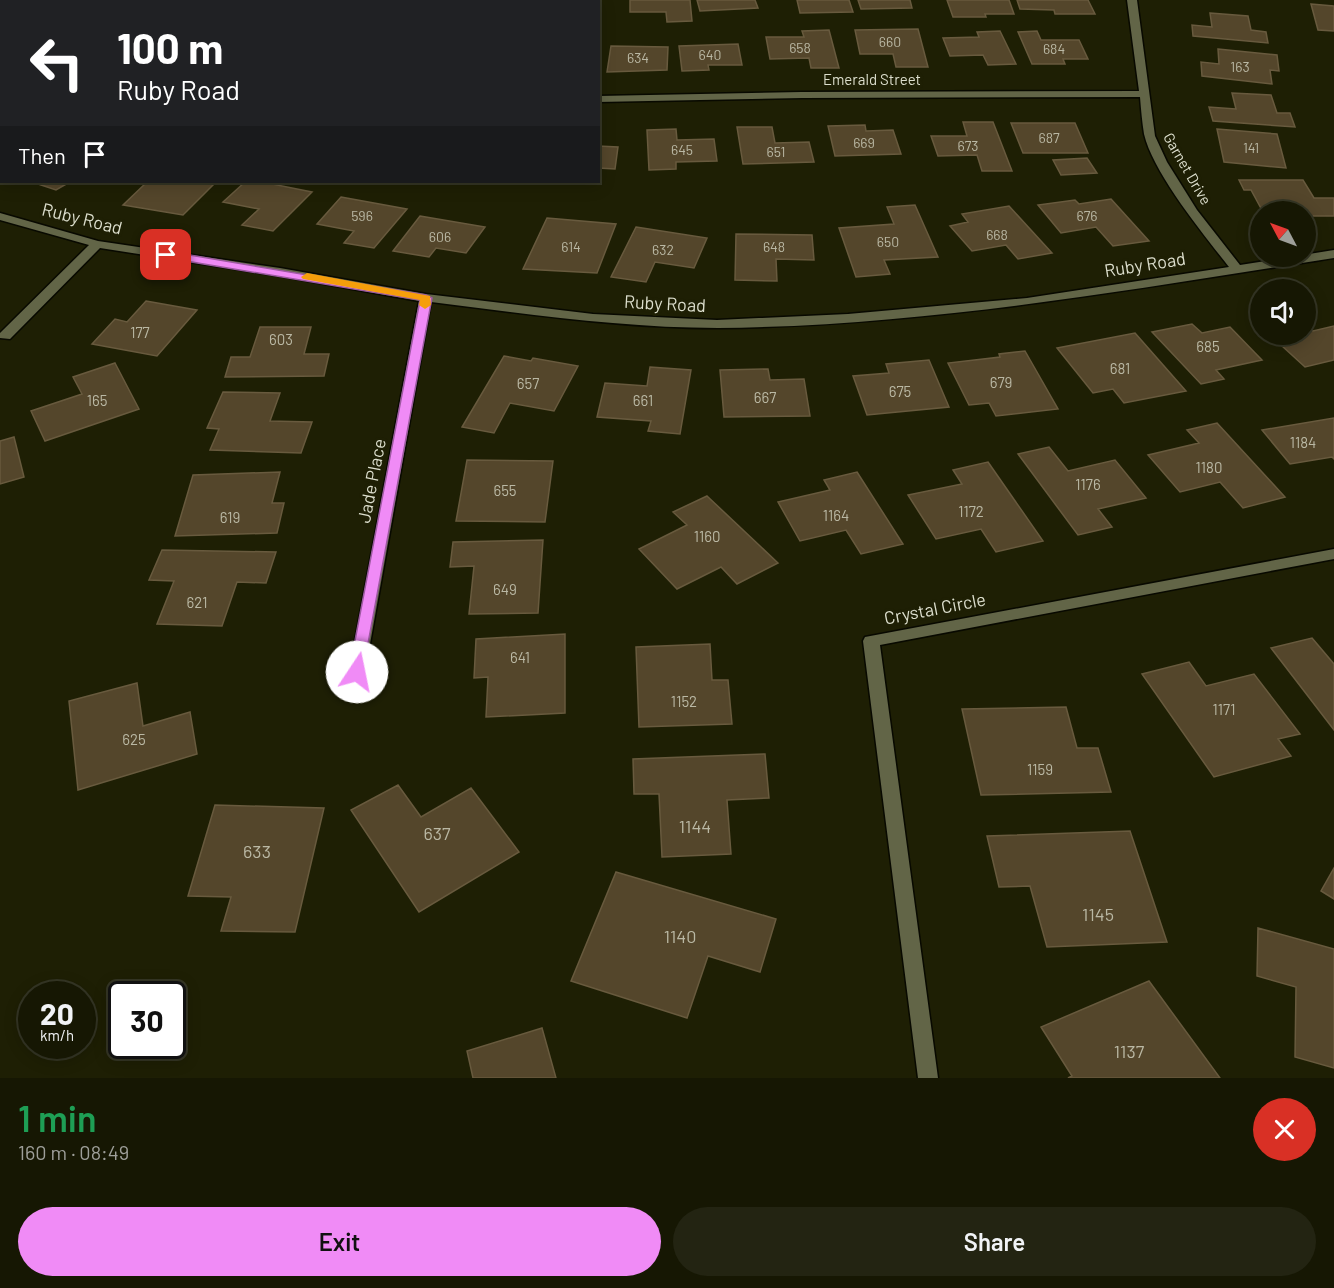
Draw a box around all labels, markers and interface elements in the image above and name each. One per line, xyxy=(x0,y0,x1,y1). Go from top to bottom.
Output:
text: 100 m xyxy=(117,22,223,72)
icon: left xyxy=(18,24,96,102)
house number: 660 xyxy=(879,33,901,50)
house number: 658 xyxy=(789,39,811,56)
house number: 684 xyxy=(1043,40,1065,57)
house number: 640 xyxy=(699,46,721,63)
house number: 634 xyxy=(627,49,649,66)
house number: 163 xyxy=(1230,58,1250,75)
street label: Emerald Street xyxy=(823,70,921,88)
text: Ruby Road xyxy=(117,73,240,105)
house number: 687 xyxy=(1038,129,1060,146)
street label: Garnet Drive xyxy=(1160,129,1216,208)
house number: 669 xyxy=(853,134,875,151)
house number: 673 xyxy=(957,137,979,154)
icon: arrive xyxy=(78,138,111,171)
house number: 141 xyxy=(1243,139,1259,156)
house number: 645 xyxy=(671,141,693,158)
text: Then xyxy=(18,142,66,168)
house number: 651 xyxy=(767,143,785,160)
street label: Ruby Road xyxy=(40,197,125,239)
north arrow xyxy=(1250,201,1316,267)
map controls xyxy=(1250,201,1316,345)
house number: 596 xyxy=(351,207,373,224)
house number: 676 xyxy=(1076,207,1098,224)
house number: 668 xyxy=(986,226,1008,243)
house number: 606 xyxy=(429,228,451,245)
pin xyxy=(140,229,191,280)
house number: 650 xyxy=(877,233,899,250)
icon: arrive xyxy=(149,238,182,271)
house number: 614 xyxy=(561,238,581,255)
house number: 648 xyxy=(763,238,785,255)
house number: 632 xyxy=(652,241,674,258)
street label: Ruby Road xyxy=(1103,247,1187,281)
button: sound xyxy=(1250,279,1316,345)
street label: Ruby Road xyxy=(624,290,707,316)
house number: 177 xyxy=(130,323,150,341)
house number: 603 xyxy=(269,330,293,348)
house number: 685 xyxy=(1196,337,1220,355)
house number: 681 xyxy=(1110,359,1130,377)
house number: 679 xyxy=(990,373,1012,391)
house number: 657 xyxy=(517,374,539,392)
house number: 675 xyxy=(889,382,911,400)
house number: 667 xyxy=(754,388,776,406)
house number: 165 xyxy=(87,391,107,409)
house number: 661 xyxy=(633,391,653,409)
house number: 1184 xyxy=(1290,433,1316,451)
street label: Jade Place xyxy=(352,437,390,525)
house number: 1180 xyxy=(1196,458,1222,476)
house number: 1176 xyxy=(1075,475,1101,493)
house number: 655 xyxy=(493,481,517,499)
house number: 1172 xyxy=(958,502,984,520)
house number: 1164 xyxy=(823,506,849,524)
house number: 619 xyxy=(220,508,240,526)
house number: 1160 xyxy=(694,527,720,545)
house number: 649 xyxy=(493,580,517,598)
street label: Crystal Circle xyxy=(882,587,987,629)
house number: 621 xyxy=(187,593,207,611)
position arrow xyxy=(325,640,389,704)
house number: 641 xyxy=(510,648,530,666)
house number: 1152 xyxy=(671,692,697,710)
house number: 1171 xyxy=(1213,700,1235,718)
house number: 625 xyxy=(122,730,146,748)
house number: 1159 xyxy=(1027,760,1053,778)
house number: 1144 xyxy=(679,815,711,837)
house number: 637 xyxy=(423,822,451,844)
house number: 633 xyxy=(243,840,271,862)
house number: 1145 xyxy=(1082,903,1114,925)
house number: 1140 xyxy=(664,925,696,947)
speed limit sign: 30 xyxy=(108,981,186,1059)
text: 20 xyxy=(40,995,74,1031)
text: km/h xyxy=(40,1026,74,1044)
house number: 1137 xyxy=(1114,1040,1145,1062)
text: 1 min xyxy=(18,1096,97,1139)
button: close xyxy=(1253,1098,1316,1161)
text: 160 m · 08:49 xyxy=(18,1140,129,1164)
button: Exit xyxy=(18,1207,661,1276)
button: Share xyxy=(673,1207,1316,1276)

